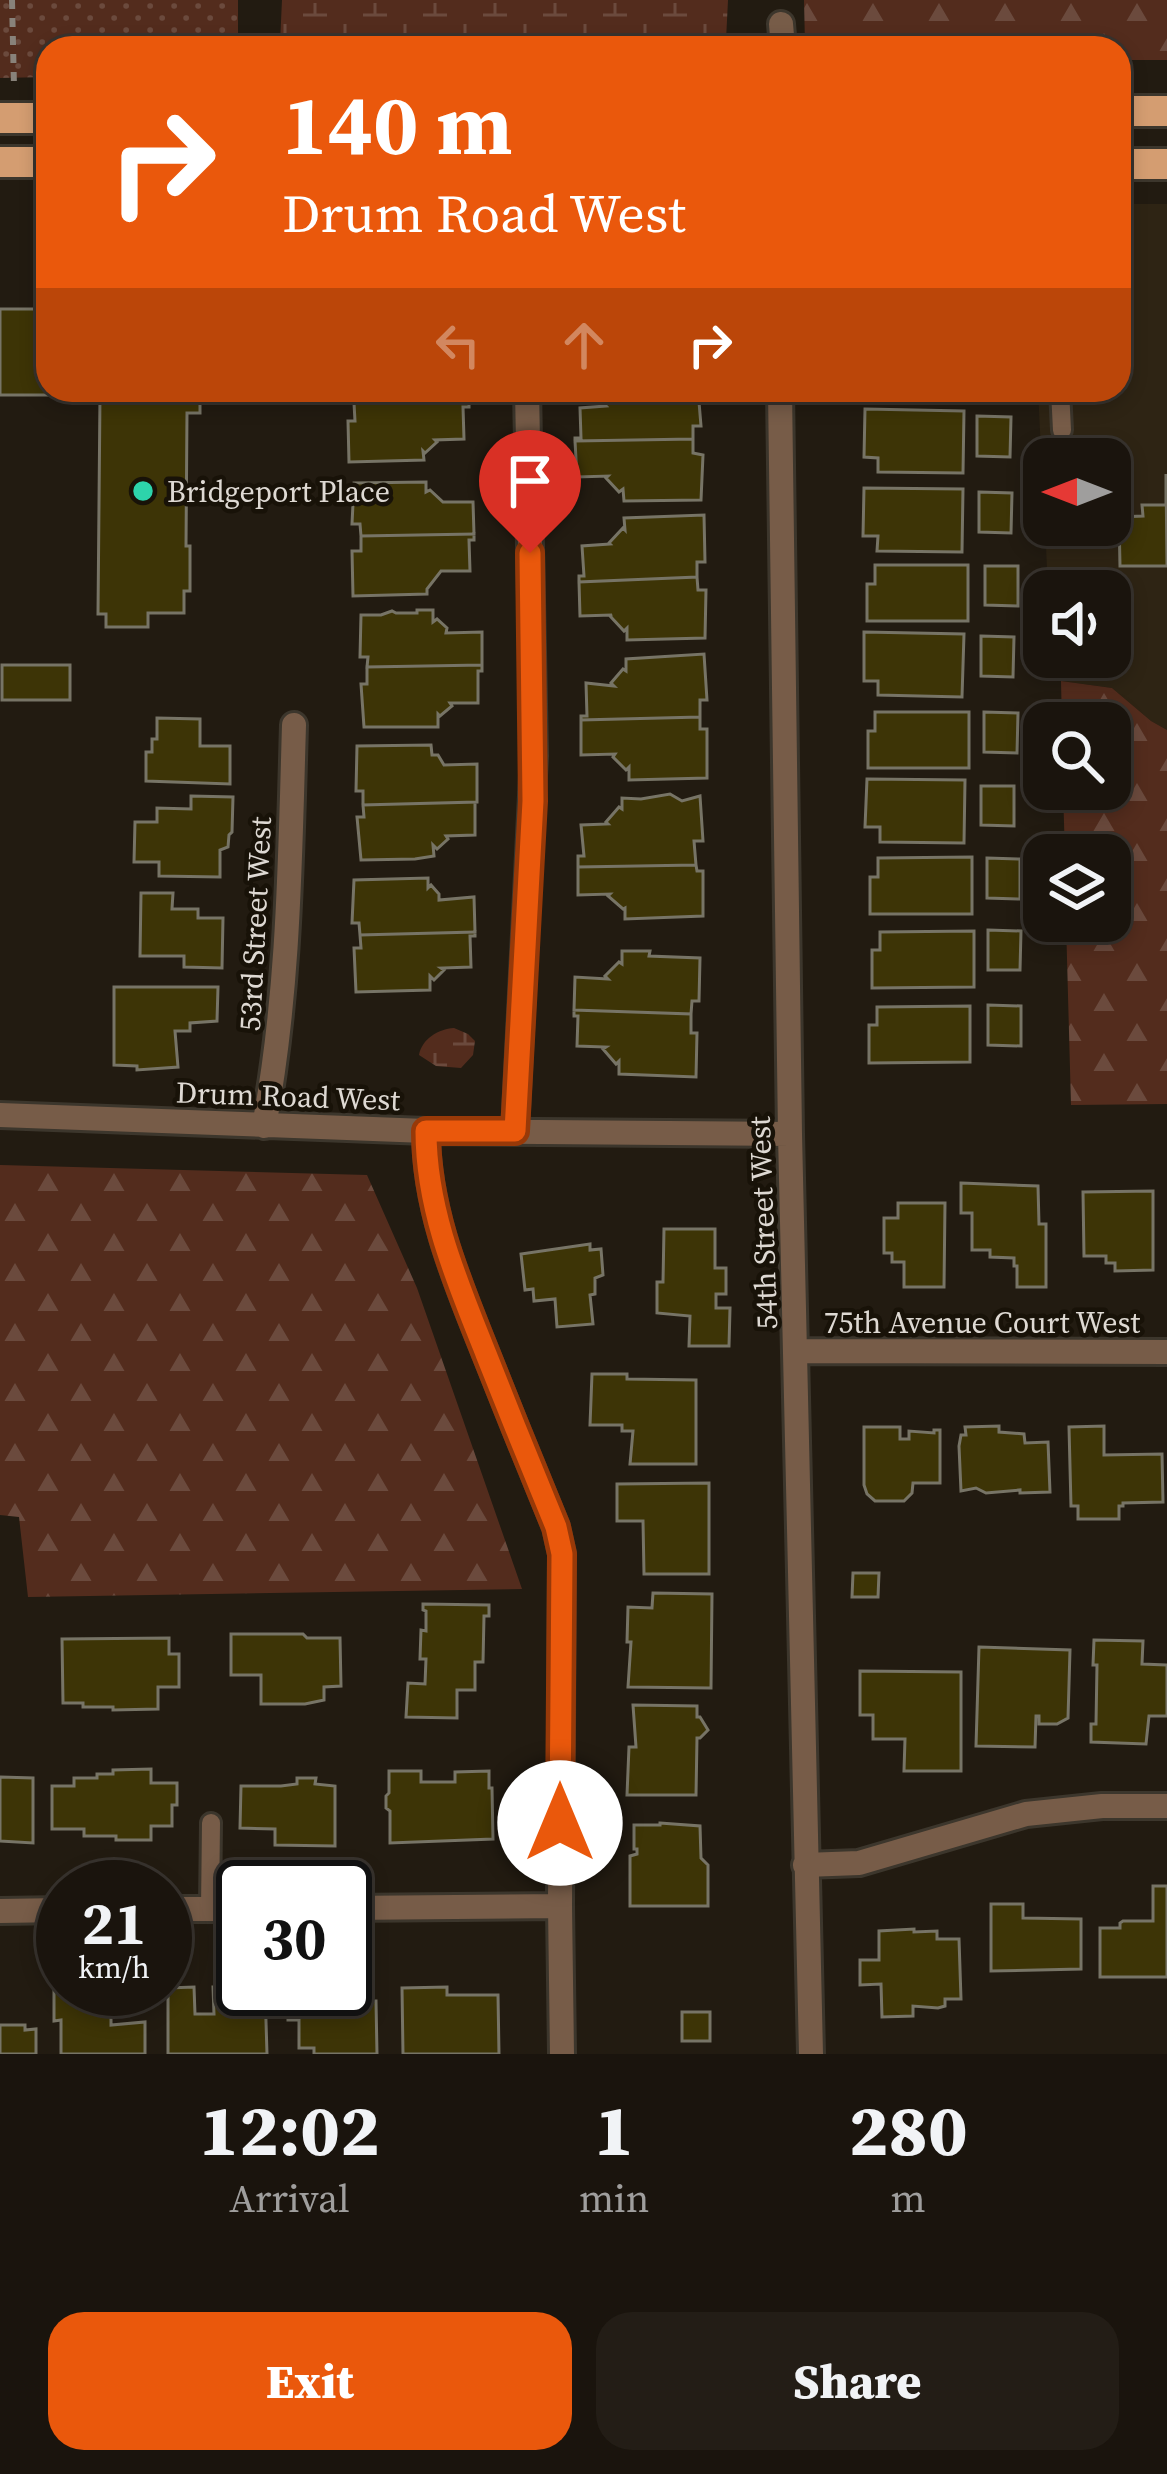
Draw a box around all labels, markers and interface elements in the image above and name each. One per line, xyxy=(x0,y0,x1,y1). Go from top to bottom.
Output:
text: 140 m xyxy=(282,67,513,182)
icon: right xyxy=(84,84,240,240)
text: Drum Road West xyxy=(282,176,686,250)
icon: left xyxy=(425,312,491,378)
icon: ahead xyxy=(551,312,617,378)
icon: right xyxy=(677,312,743,378)
pin xyxy=(479,430,581,553)
north arrow xyxy=(1023,438,1131,546)
map controls xyxy=(1023,438,1131,942)
icon: arrive xyxy=(497,448,563,514)
place label: Bridgeport Place xyxy=(167,471,390,512)
marker: Bridgeport Place xyxy=(130,478,156,504)
button: sound xyxy=(1023,570,1131,678)
button: search xyxy=(1023,702,1131,810)
street label: 53rd Street West xyxy=(229,815,281,1032)
button: layers xyxy=(1023,834,1131,942)
street label: Drum Road West xyxy=(175,1072,401,1120)
street label: 54th Street West xyxy=(739,1115,787,1330)
street label: 75th Avenue Court West xyxy=(824,1302,1141,1343)
position arrow xyxy=(497,1760,623,1886)
speed limit sign: 30 xyxy=(216,1860,372,2016)
text: 21 xyxy=(81,1882,147,1964)
text: km/h xyxy=(78,1947,150,1988)
text: 12:02 xyxy=(199,2080,380,2179)
text: 1 xyxy=(594,2080,634,2179)
text: 280 xyxy=(849,2080,968,2179)
text: Arrival xyxy=(229,2172,350,2225)
text: min xyxy=(579,2172,649,2225)
text: m xyxy=(891,2172,926,2225)
button: Exit xyxy=(48,2312,572,2450)
button: Share xyxy=(596,2312,1119,2450)

